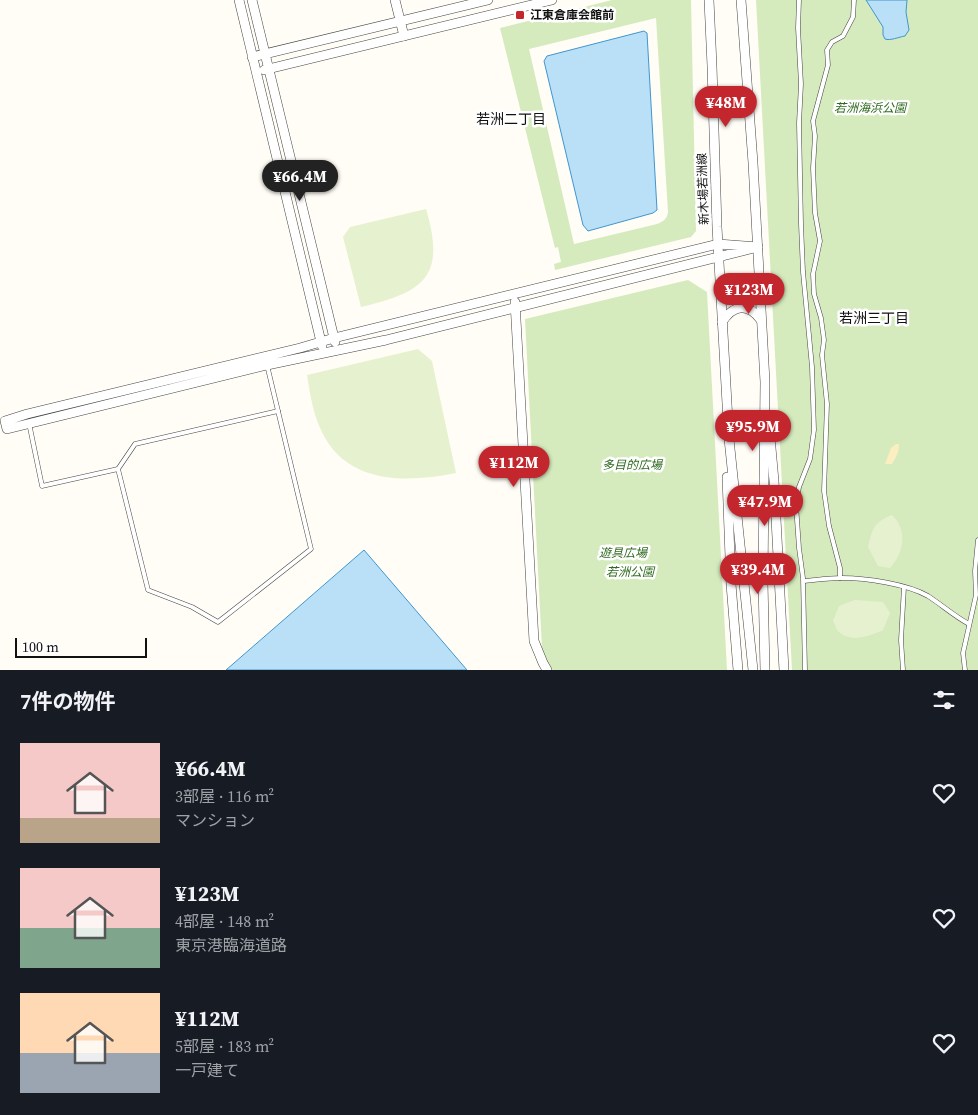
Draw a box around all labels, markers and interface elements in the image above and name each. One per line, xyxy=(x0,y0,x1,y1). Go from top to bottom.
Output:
place label: 江東倉庫会館前 xyxy=(530,7,614,23)
marker: 江東倉庫会館前 xyxy=(514,9,526,21)
pin: ¥48M xyxy=(696,86,756,128)
text: ¥48M xyxy=(706,91,746,113)
park label: 若洲海浜公園 xyxy=(834,100,908,116)
district label: 若洲二丁目 xyxy=(476,109,546,129)
street label: 新木場若洲線 xyxy=(694,153,712,225)
pin: ¥66.4M xyxy=(259,160,341,202)
text: ¥66.4M xyxy=(273,165,327,187)
pin: ¥123M xyxy=(714,272,784,315)
text: ¥123M xyxy=(724,278,774,300)
district label: 若洲三丁目 xyxy=(839,308,909,328)
pin: ¥95.9M xyxy=(712,410,794,452)
text: ¥95.9M xyxy=(726,415,780,437)
pin: ¥112M xyxy=(479,446,549,488)
text: ¥112M xyxy=(489,451,539,473)
park label: 多目的広場 xyxy=(602,457,664,473)
pin: ¥47.9M xyxy=(724,484,806,527)
text: ¥47.9M xyxy=(738,490,792,512)
park label: 遊具広場 xyxy=(599,545,649,561)
pin: ¥39.4M xyxy=(717,552,799,595)
text: ¥39.4M xyxy=(731,558,785,580)
park label: 若洲公園 xyxy=(606,564,656,580)
scale bar xyxy=(15,635,148,658)
text: 100 m xyxy=(22,637,59,657)
icon: filters xyxy=(930,686,958,714)
text: 7件の物件 xyxy=(20,687,115,716)
text: ¥66.4M xyxy=(175,754,246,783)
icon: home xyxy=(60,763,120,823)
icon: heart xyxy=(930,779,958,807)
text: 3部屋 · 116 m² xyxy=(175,785,274,807)
text: マンション xyxy=(175,809,255,831)
text: ¥123M xyxy=(175,879,239,908)
icon: home xyxy=(60,888,120,948)
icon: heart xyxy=(930,904,958,932)
text: 4部屋 · 148 m² xyxy=(175,910,274,932)
text: 東京港臨海道路 xyxy=(175,934,287,956)
text: ¥112M xyxy=(175,1004,239,1033)
icon: home xyxy=(60,1013,120,1073)
icon: heart xyxy=(930,1029,958,1057)
text: 5部屋 · 183 m² xyxy=(175,1035,274,1057)
text: 一戸建て xyxy=(175,1059,239,1081)

